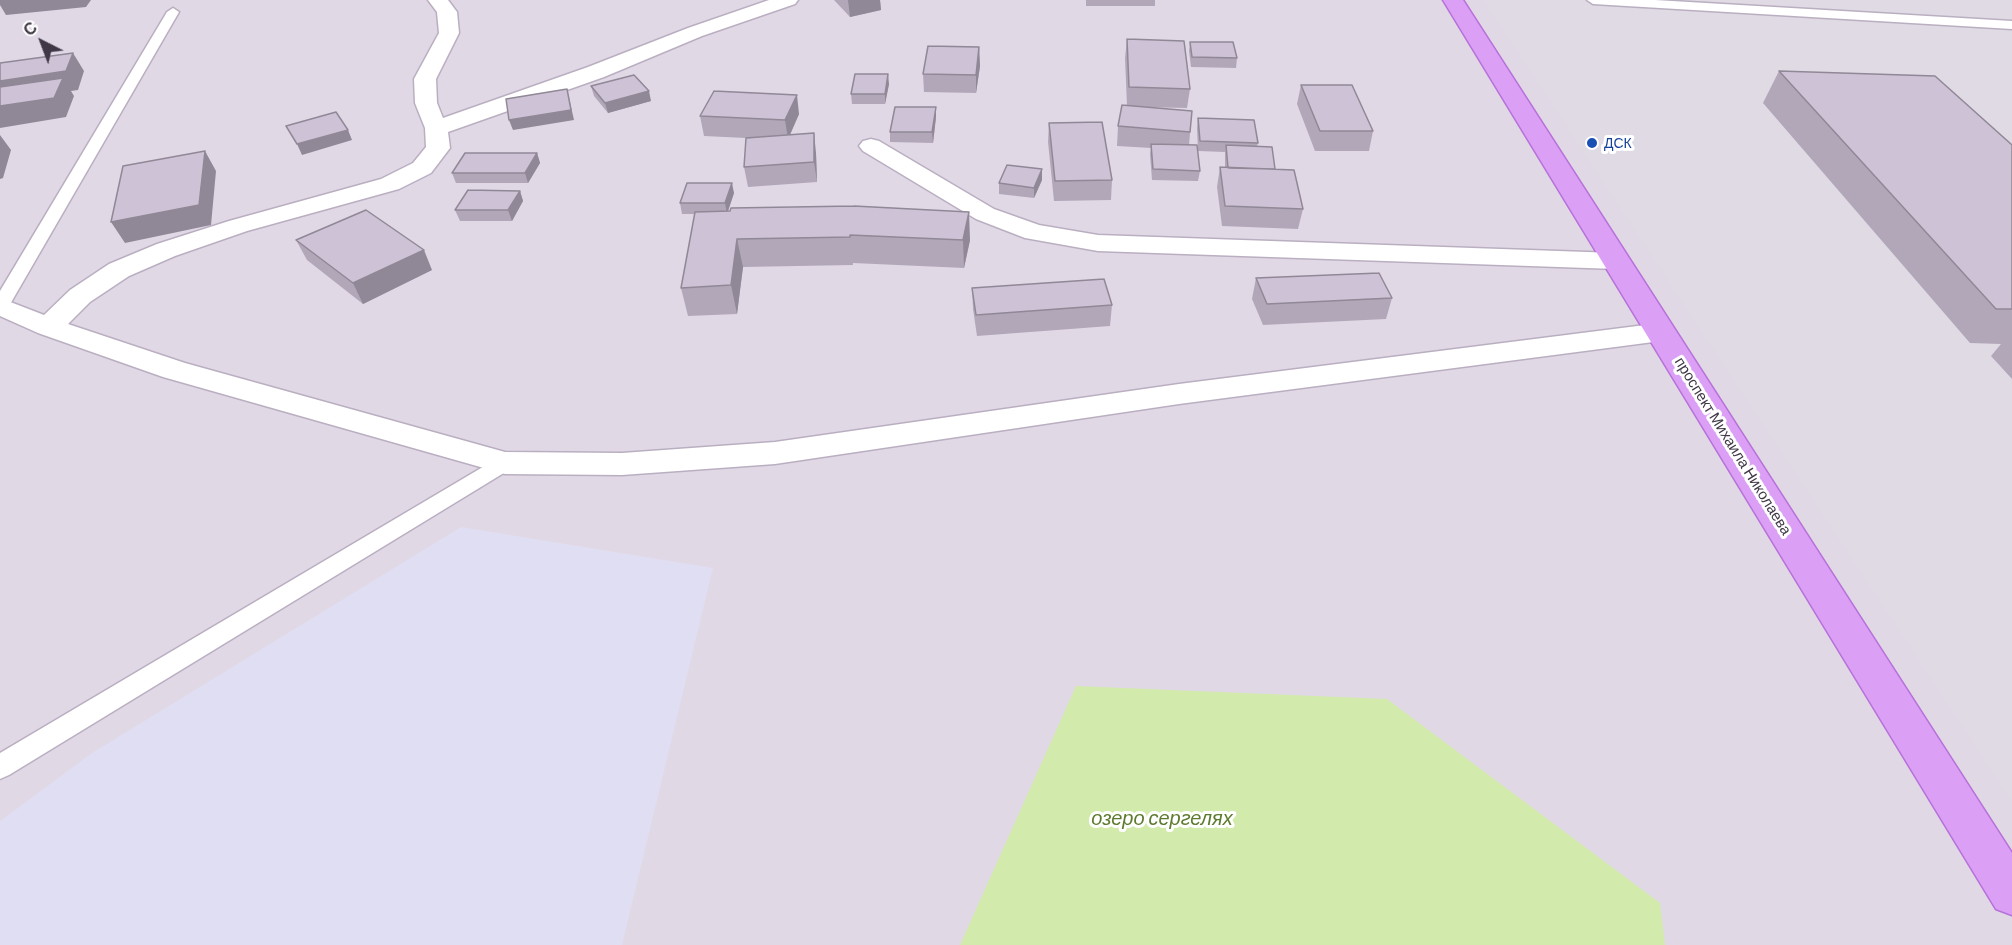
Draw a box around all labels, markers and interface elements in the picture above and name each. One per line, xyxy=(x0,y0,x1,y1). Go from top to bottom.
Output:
north arrow xyxy=(12,12,72,72)
text: С xyxy=(19,17,40,39)
place label: ДСК xyxy=(1604,135,1632,151)
marker: ДСК xyxy=(1585,136,1599,150)
street label: проспект Михаила Николаева xyxy=(1671,354,1795,538)
water label: озеро сергелях xyxy=(1091,806,1233,830)

